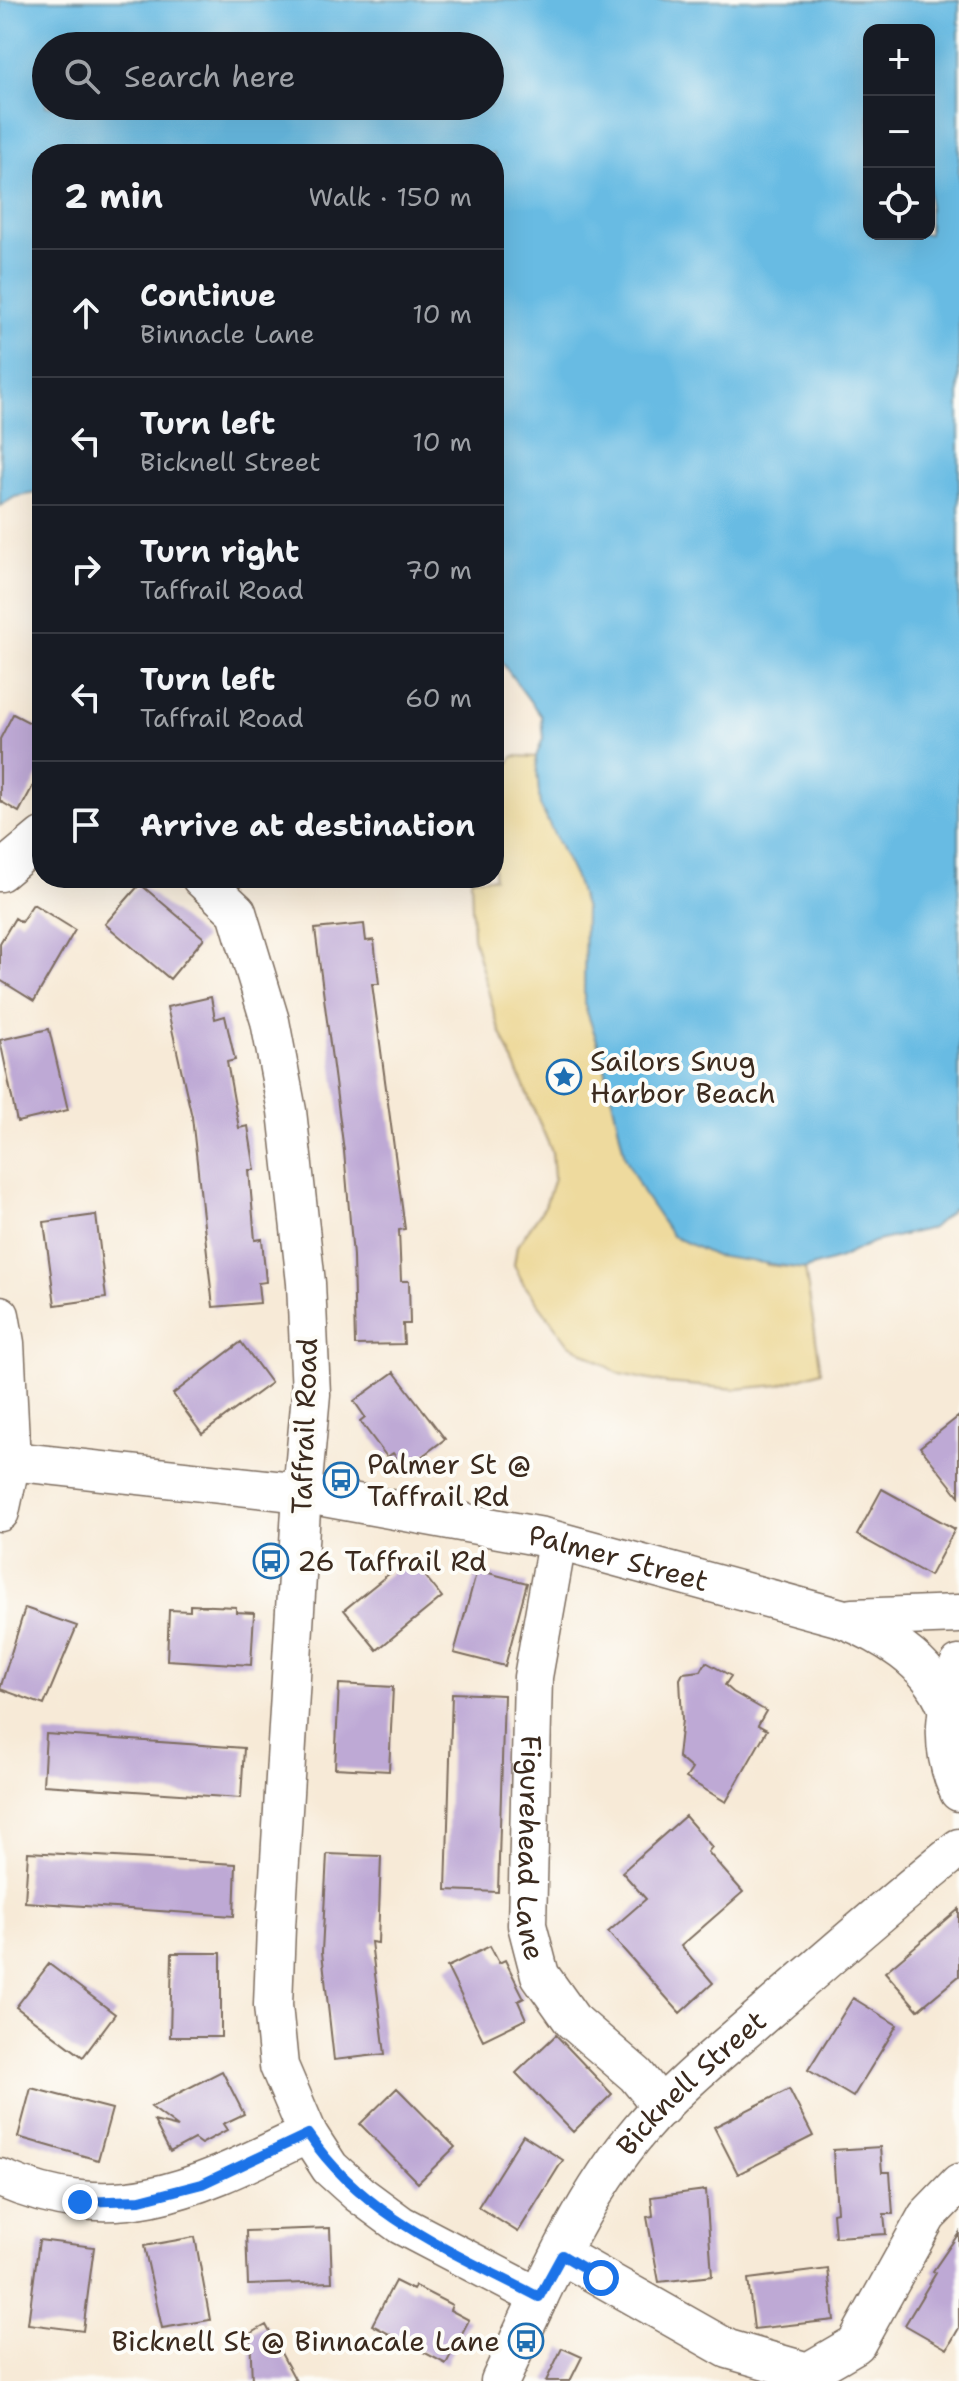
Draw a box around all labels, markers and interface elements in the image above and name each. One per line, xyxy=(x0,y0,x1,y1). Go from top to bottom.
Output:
map controls xyxy=(863,24,935,240)
button: + xyxy=(863,24,935,96)
search box xyxy=(32,32,504,120)
icon: search xyxy=(60,54,104,98)
text: Search here xyxy=(124,56,295,97)
button: − xyxy=(863,96,935,168)
button: locate xyxy=(863,168,935,240)
text: 2 min xyxy=(64,173,163,219)
text: Walk · 150 m xyxy=(309,179,472,214)
text: Continue xyxy=(140,275,276,316)
icon: ahead xyxy=(64,291,108,335)
text: 10 m xyxy=(412,296,472,331)
text: Binnacle Lane xyxy=(140,316,315,351)
text: Turn left xyxy=(140,403,275,444)
icon: left xyxy=(64,419,108,463)
text: 10 m xyxy=(412,424,472,459)
text: Bicknell Street xyxy=(140,444,321,479)
text: Turn right xyxy=(140,531,299,572)
icon: right xyxy=(64,547,108,591)
text: 70 m xyxy=(405,552,472,587)
text: Taffrail Road xyxy=(140,572,304,607)
text: Turn left xyxy=(140,659,275,700)
icon: left xyxy=(64,675,108,719)
text: 60 m xyxy=(405,680,472,715)
text: Taffrail Road xyxy=(140,700,304,735)
icon: arrive xyxy=(64,803,108,847)
text: Arrive at destination xyxy=(140,805,475,846)
place label: Sailors Snug Harbor Beach xyxy=(590,1042,776,1112)
place icon: Sailors Snug Harbor Beach xyxy=(545,1058,583,1096)
street label: Taffrail Road xyxy=(282,1337,326,1515)
place label: Palmer St @ Taffrail Rd xyxy=(367,1445,531,1515)
bus stop icon: Palmer St @ Taffrail Rd xyxy=(322,1461,360,1499)
street label: Palmer Street xyxy=(526,1516,713,1600)
bus stop icon: 26 Taffrail Rd xyxy=(252,1542,290,1580)
place label: 26 Taffrail Rd xyxy=(297,1542,487,1580)
street label: Figurehead Lane xyxy=(508,1735,554,1964)
street label: Bicknell Street xyxy=(607,2002,774,2163)
route end xyxy=(62,2184,98,2220)
route start xyxy=(583,2260,619,2296)
place label: Bicknell St @ Binnacale Lane xyxy=(111,2322,500,2360)
bus stop icon: Bicknell St @ Binnacale Lane xyxy=(507,2322,545,2360)

